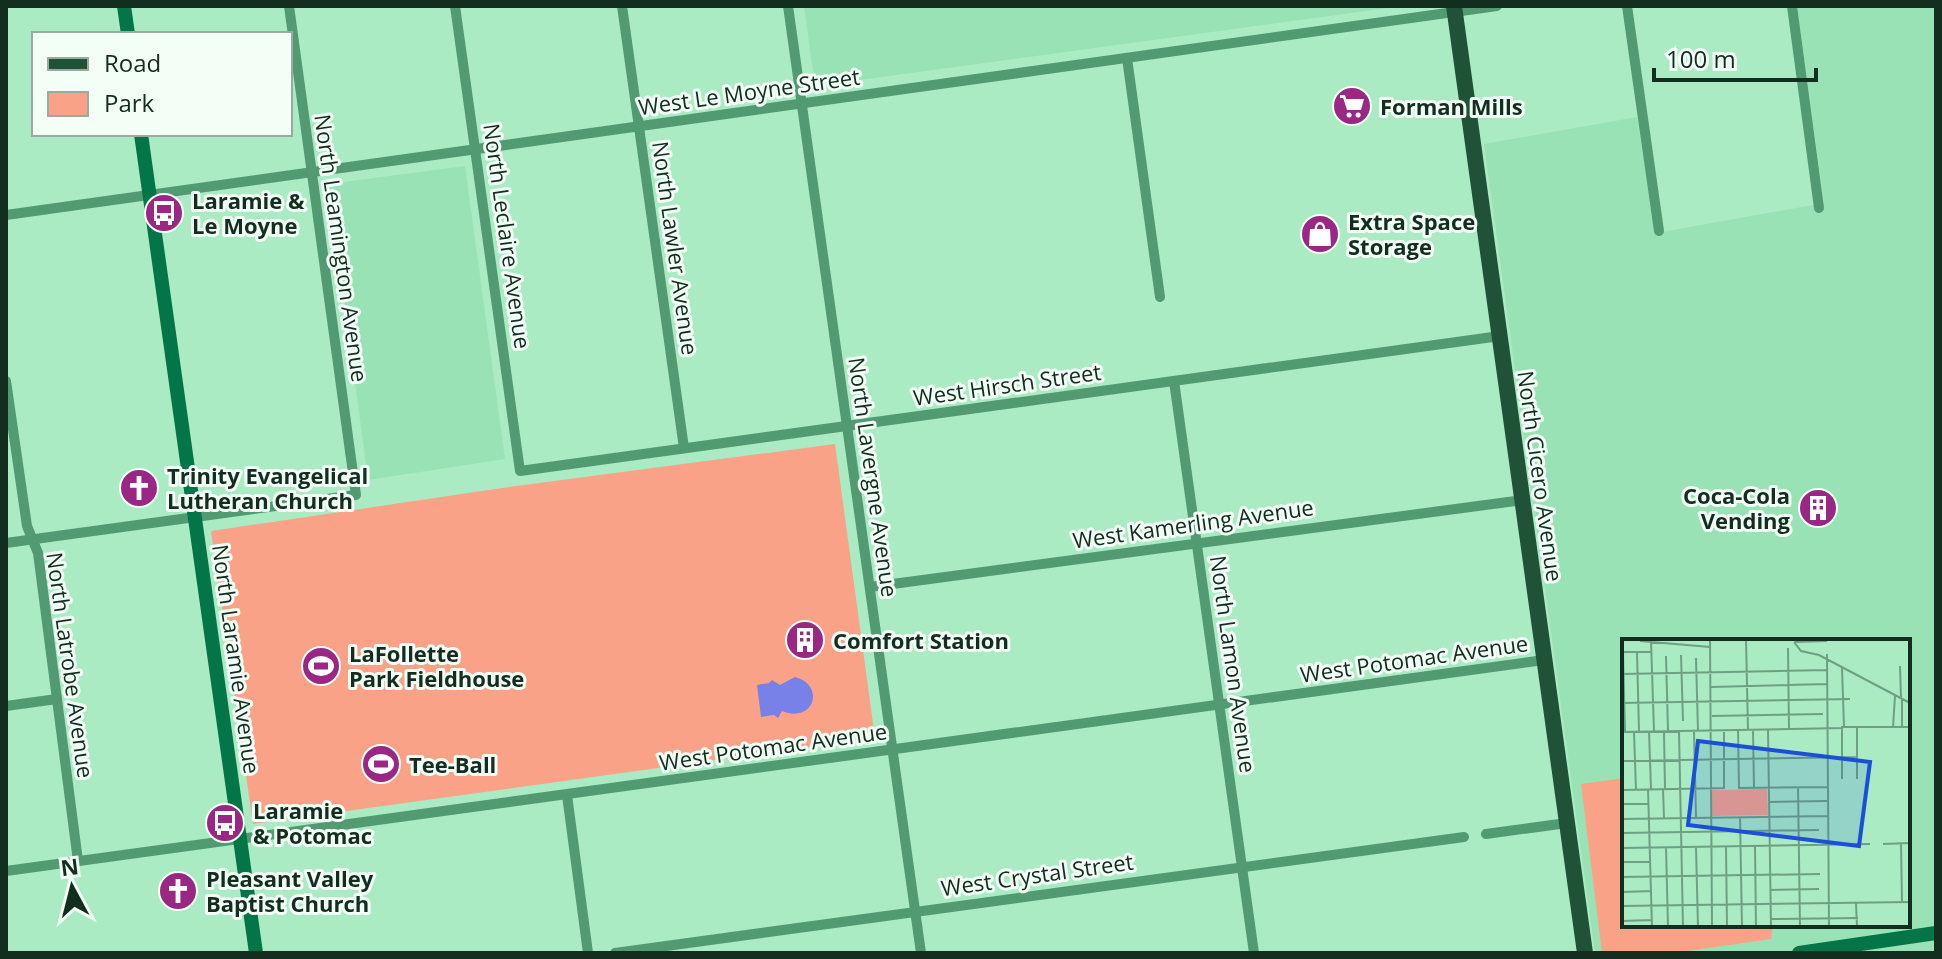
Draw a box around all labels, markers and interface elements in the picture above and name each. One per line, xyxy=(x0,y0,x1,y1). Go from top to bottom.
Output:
legend xyxy=(32,32,292,136)
scale bar xyxy=(1654,32,1816,82)
text: 100 m xyxy=(1666,42,1736,75)
text: Road xyxy=(104,46,161,79)
street label: West Le Moyne Street xyxy=(636,61,862,121)
supermarket icon: Forman Mills xyxy=(1331,85,1373,127)
text: Park xyxy=(104,86,155,119)
place label: Forman Mills xyxy=(1380,91,1523,121)
street label: North Leamington Avenue xyxy=(308,112,376,384)
street label: North Leclaire Avenue xyxy=(477,121,539,351)
street label: North Lawler Avenue xyxy=(646,139,706,357)
place label: Laramie & Le Moyne xyxy=(192,185,305,240)
bus stop icon: Laramie & Le Moyne xyxy=(143,192,185,234)
place label: Extra Space Storage xyxy=(1348,206,1475,261)
shop icon: Extra Space Storage xyxy=(1299,213,1341,255)
street label: North Lavergne Avenue xyxy=(842,355,906,599)
street label: West Hirsch Street xyxy=(911,356,1103,412)
street label: North Cicero Avenue xyxy=(1511,369,1571,583)
place label: Trinity Evangelical Lutheran Church xyxy=(167,460,368,515)
church icon: Trinity Evangelical Lutheran Church xyxy=(118,467,160,509)
place label: Coca-Cola Vending xyxy=(1683,480,1791,535)
building icon: Coca-Cola Vending xyxy=(1797,487,1839,529)
street label: West Kamerling Avenue xyxy=(1071,491,1315,555)
street label: North Laramie Avenue xyxy=(206,542,268,776)
street label: North Latrobe Avenue xyxy=(40,550,102,780)
street label: North Lamon Avenue xyxy=(1204,554,1264,774)
building icon: Comfort Station xyxy=(784,619,826,661)
place label: Comfort Station xyxy=(833,625,1009,655)
street label: West Potomac Avenue xyxy=(1298,627,1530,689)
place label: LaFollette Park Fieldhouse xyxy=(349,638,524,693)
inset map xyxy=(1622,639,1910,927)
sports icon: LaFollette Park Fieldhouse xyxy=(300,645,342,687)
street label: West Potomac Avenue xyxy=(657,715,889,777)
sports icon: Tee-Ball xyxy=(360,743,402,785)
place label: Tee-Ball xyxy=(409,749,496,779)
place label: Laramie & Potomac xyxy=(253,795,372,850)
bus stop icon: Laramie & Potomac xyxy=(204,802,246,844)
street label: West Crystal Street xyxy=(939,846,1135,902)
north arrow xyxy=(32,847,112,927)
text: N xyxy=(59,850,80,882)
place label: Pleasant Valley Baptist Church xyxy=(206,863,374,918)
church icon: Pleasant Valley Baptist Church xyxy=(157,870,199,912)

